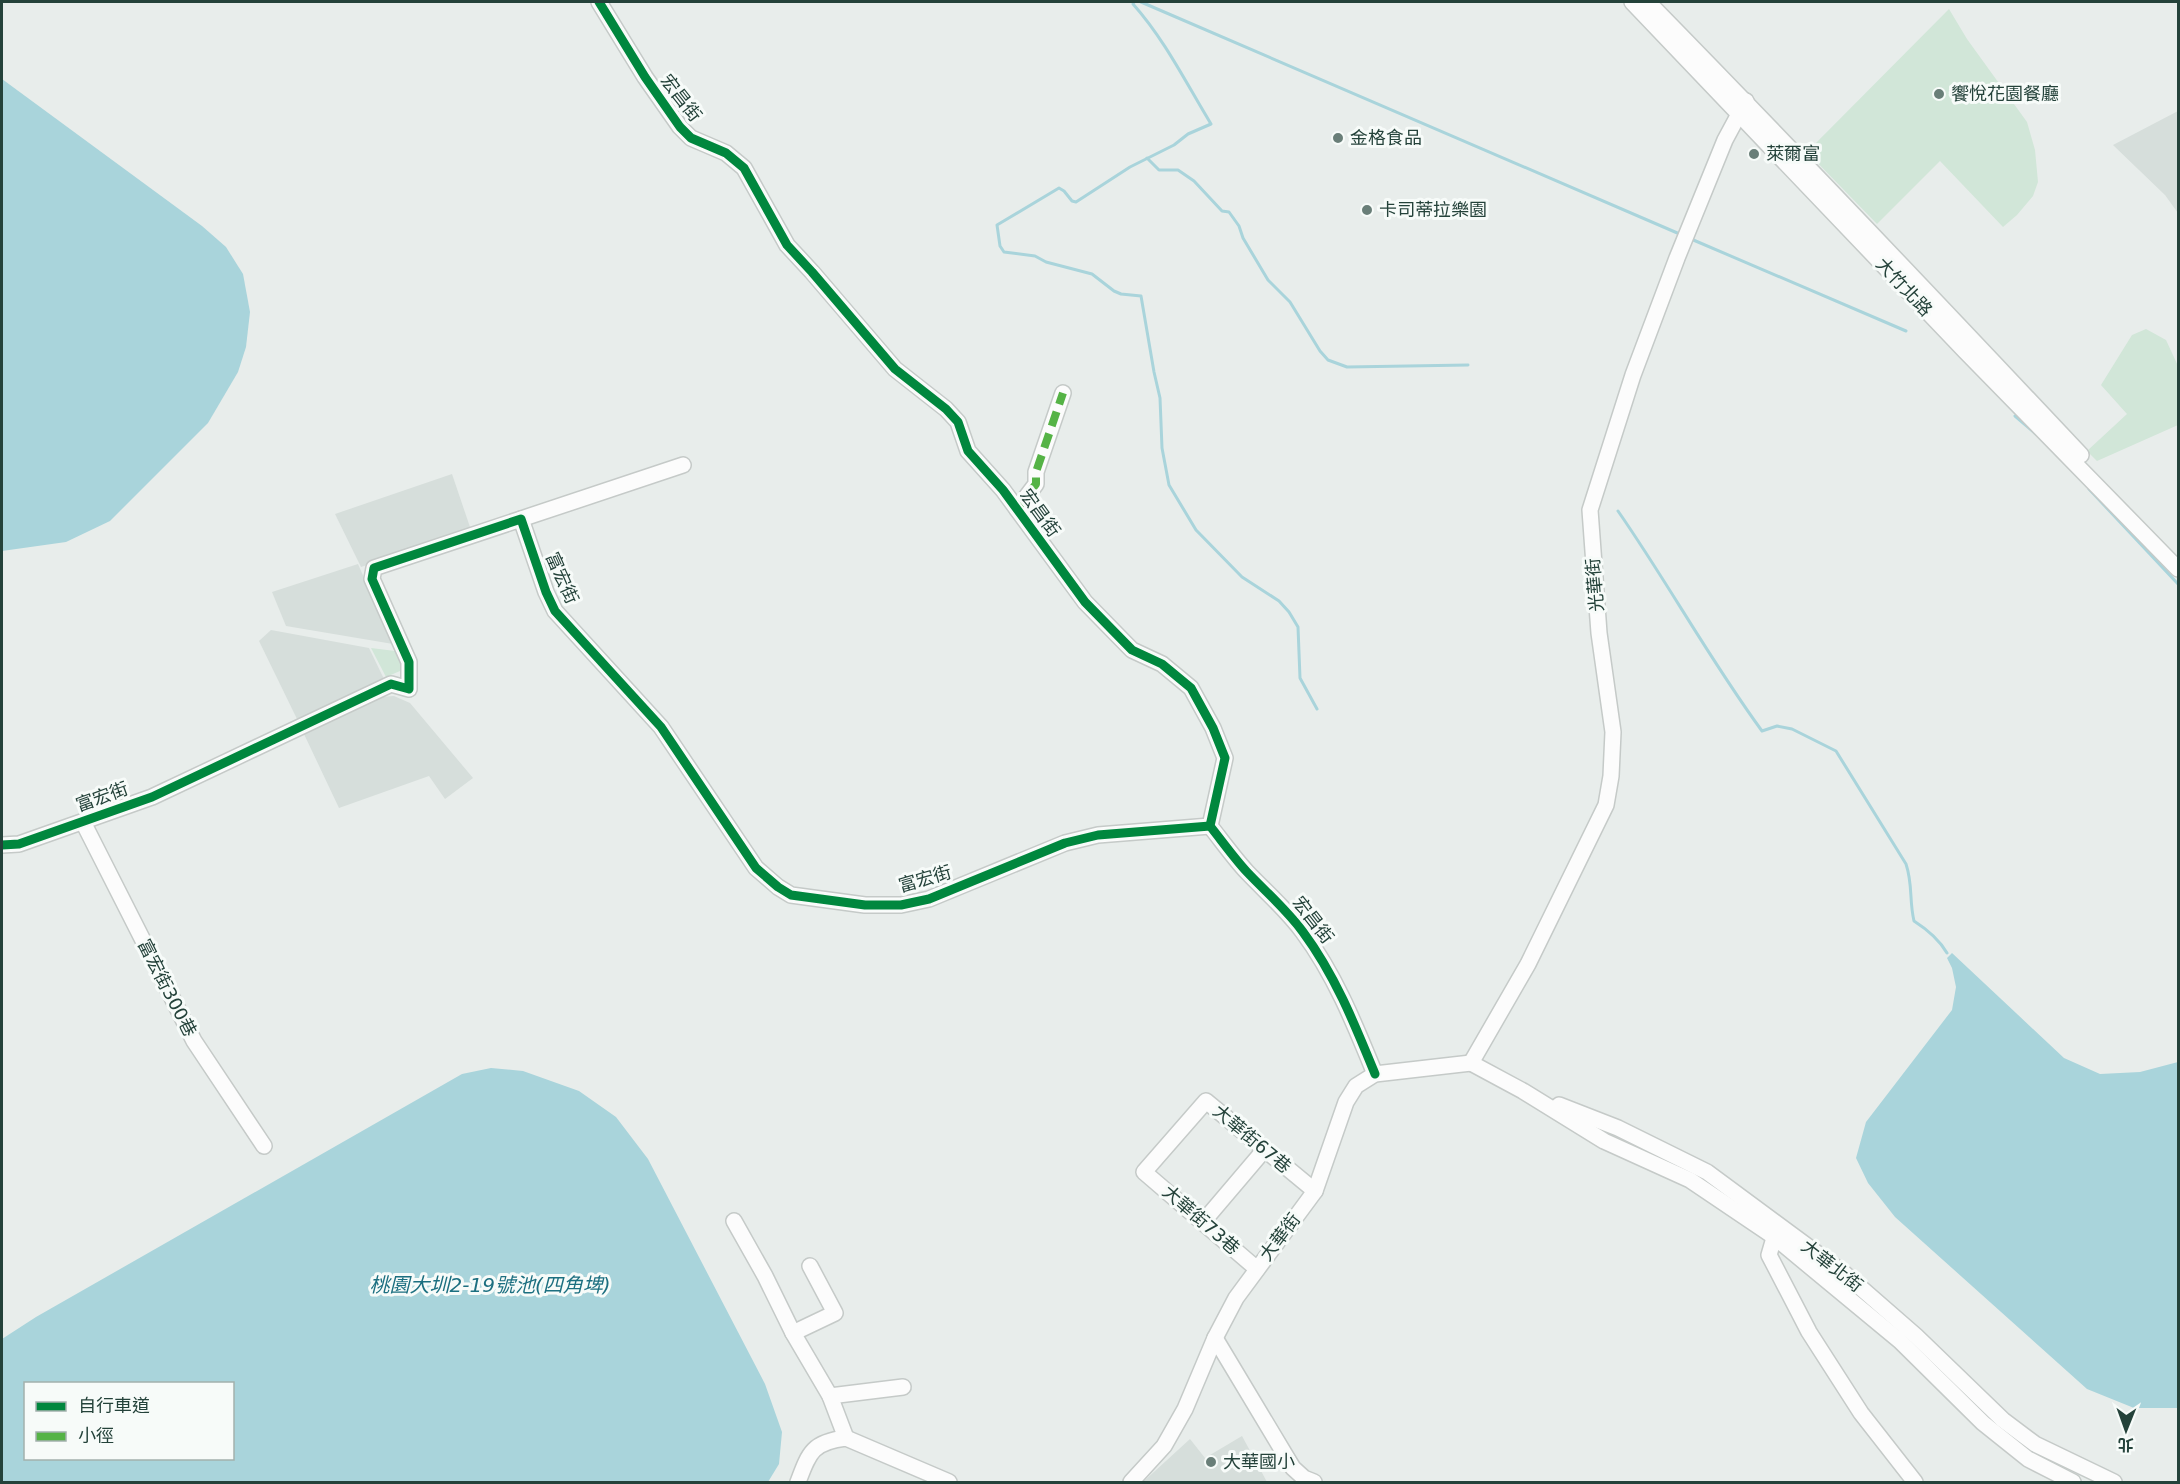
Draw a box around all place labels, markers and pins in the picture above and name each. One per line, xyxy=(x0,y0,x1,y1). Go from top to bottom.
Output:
place label: 饗悅花園餐廳 xyxy=(1951,83,2059,104)
marker: 饗悅花園餐廳 xyxy=(1932,87,1946,101)
place label: 金格食品 xyxy=(1350,127,1422,148)
marker: 金格食品 xyxy=(1331,131,1345,145)
place label: 萊爾富 xyxy=(1766,143,1820,164)
marker: 萊爾富 xyxy=(1747,147,1761,161)
place label: 卡司蒂拉樂園 xyxy=(1379,199,1487,220)
marker: 卡司蒂拉樂園 xyxy=(1360,203,1374,217)
place label: 大華國小 xyxy=(1223,1451,1295,1472)
marker: 大華國小 xyxy=(1204,1455,1218,1469)

